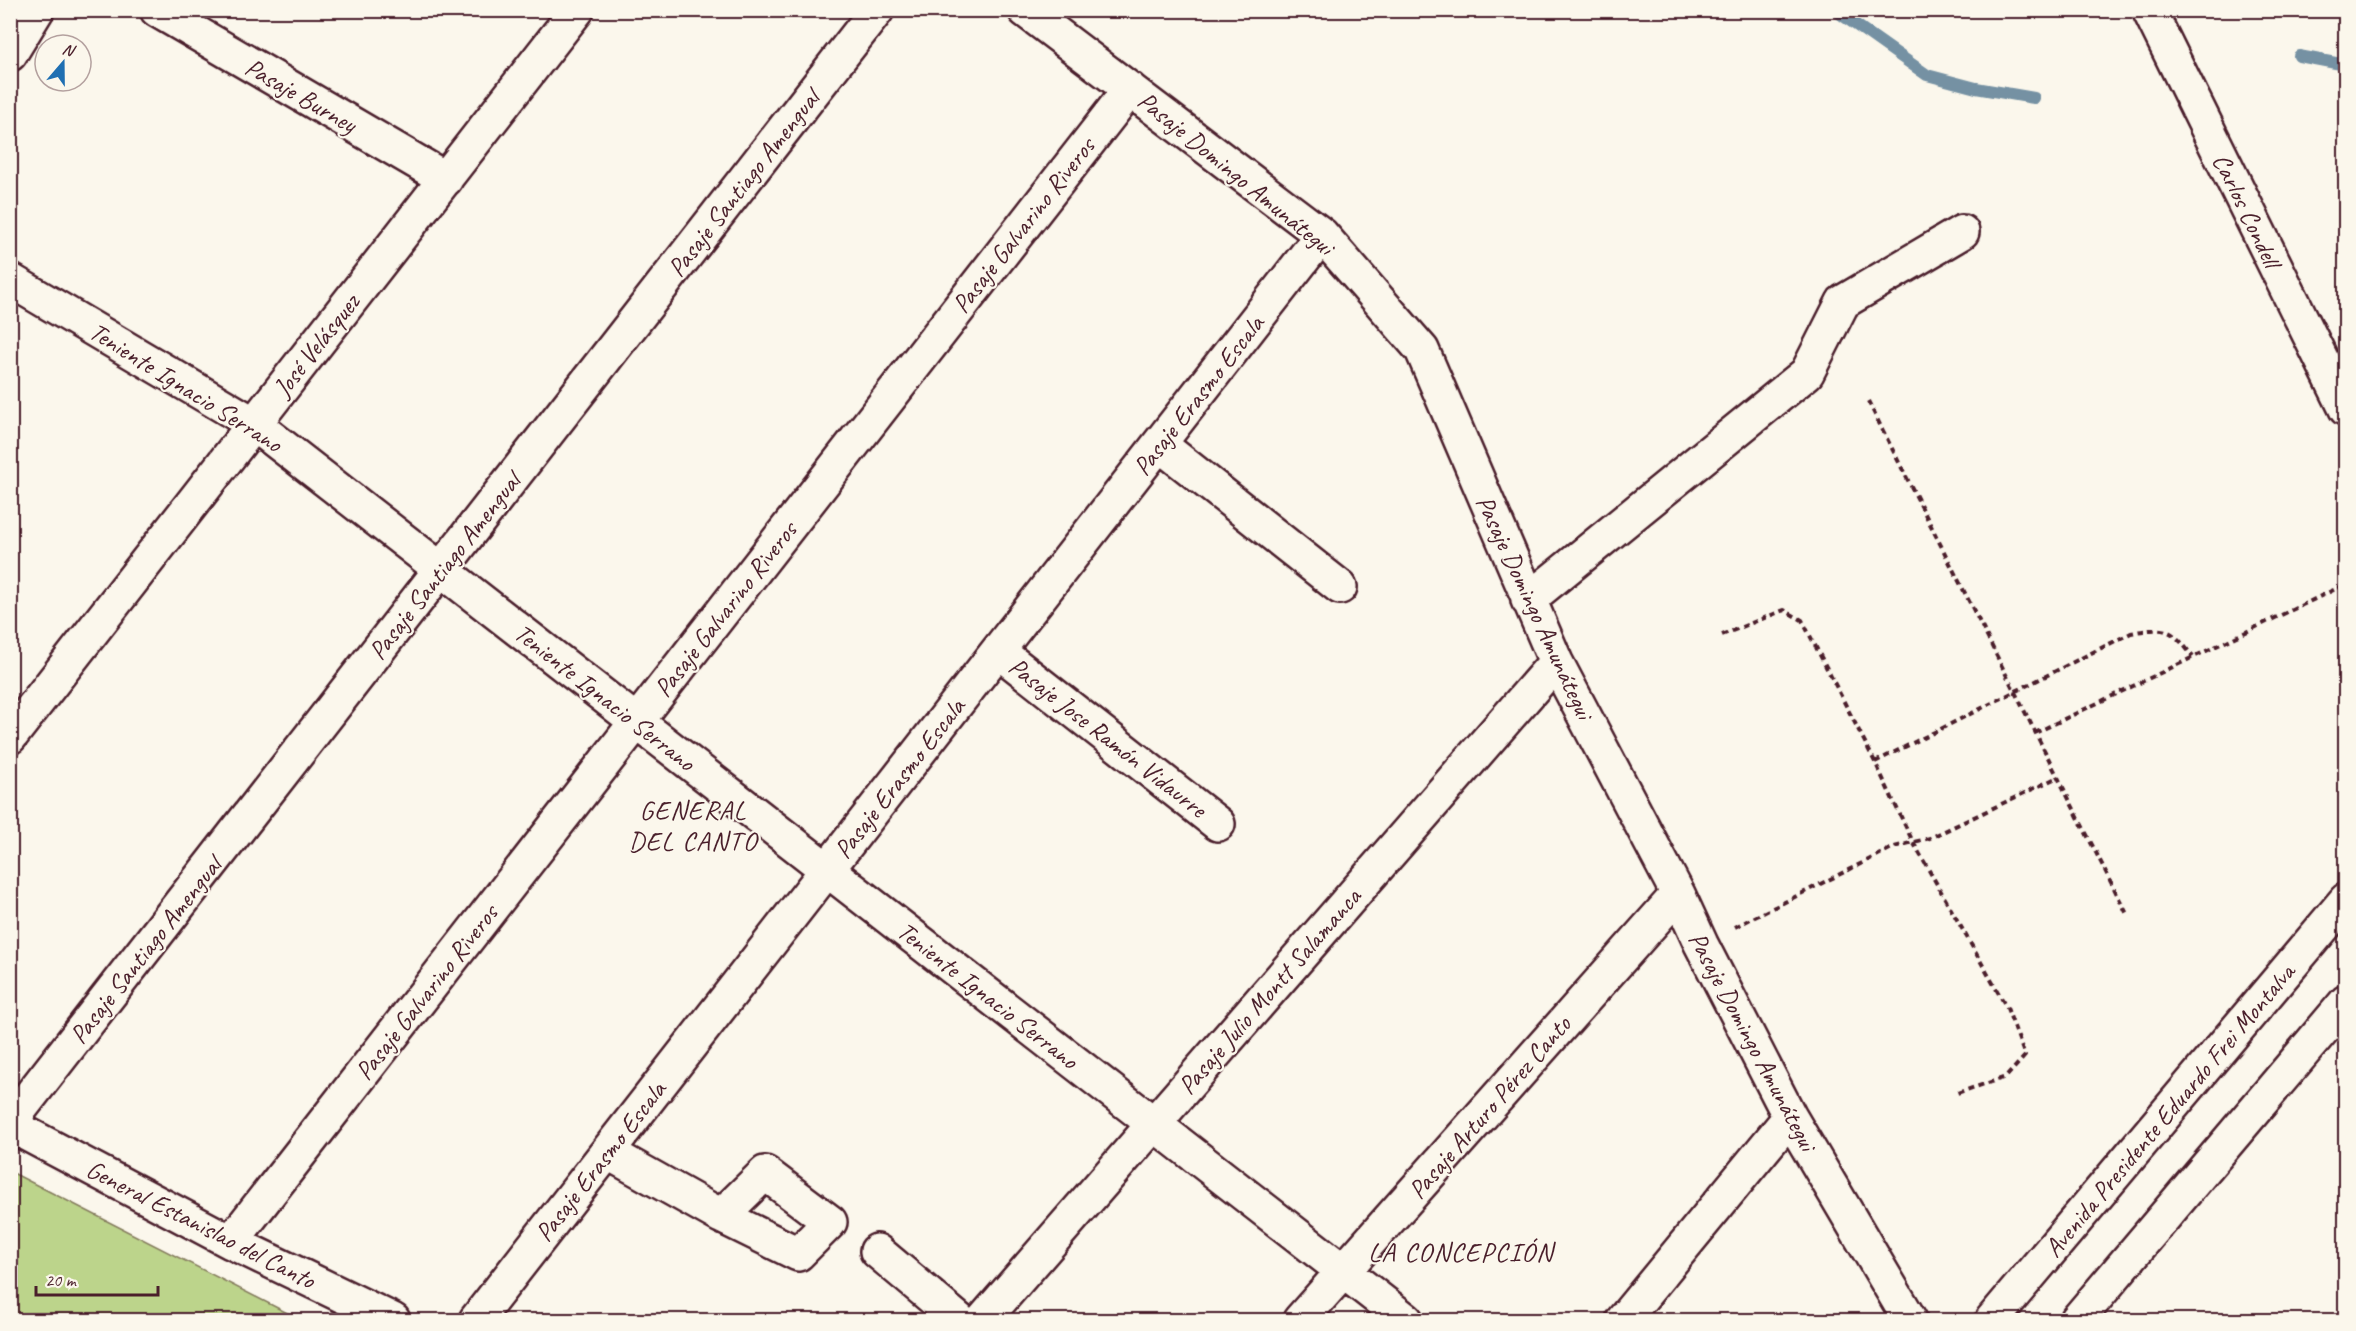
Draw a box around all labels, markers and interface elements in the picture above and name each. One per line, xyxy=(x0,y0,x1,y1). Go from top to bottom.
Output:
north arrow xyxy=(33,33,93,93)
text: N xyxy=(60,39,79,62)
street label: Pasaje Burney xyxy=(239,50,364,142)
street label: Pasaje Santiago Amengual xyxy=(660,80,830,283)
street label: Pasaje Domingo Amunátegui xyxy=(1131,84,1343,265)
street label: Pasaje Galvarino Riveros xyxy=(945,129,1104,320)
street label: Carlos Condell xyxy=(2205,148,2290,277)
street label: José Velásquez xyxy=(265,286,368,405)
street label: Pasaje Erasmo Escala xyxy=(1125,307,1272,482)
street label: Teniente Ignacio Serrano xyxy=(83,315,290,461)
street label: Pasaje Santiago Amengual xyxy=(361,463,531,666)
street label: Pasaje Domingo Amunátegui xyxy=(1468,490,1602,727)
street label: Pasaje Galvarino Riveros xyxy=(647,513,806,704)
street label: Teniente Ignacio Serrano xyxy=(507,616,703,780)
street label: Pasaje Jose Ramón Vidaurre xyxy=(1002,650,1215,827)
street label: Pasaje Erasmo Escala xyxy=(826,690,973,865)
district label: GENERAL DEL CANTO xyxy=(628,793,759,858)
street label: Pasaje Santiago Amengual xyxy=(62,847,232,1050)
street label: Pasaje Julio Montt Salamanca xyxy=(1171,880,1369,1101)
street label: Pasaje Galvarino Riveros xyxy=(348,896,507,1087)
street label: Teniente Ignacio Serrano xyxy=(890,914,1086,1078)
street label: Pasaje Domingo Amunátegui xyxy=(1681,926,1826,1159)
street label: Avenida Presidente Eduardo Frei Montalva xyxy=(2037,955,2304,1264)
street label: Pasaje Arturo Pérez Canto xyxy=(1401,1008,1579,1206)
street label: Pasaje Erasmo Escala xyxy=(527,1073,674,1248)
street label: General Estanislao del Canto xyxy=(81,1152,322,1297)
district label: LA CONCEPCIÓN xyxy=(1368,1235,1556,1269)
scale bar xyxy=(36,1259,158,1297)
text: 20 m xyxy=(45,1269,78,1291)

